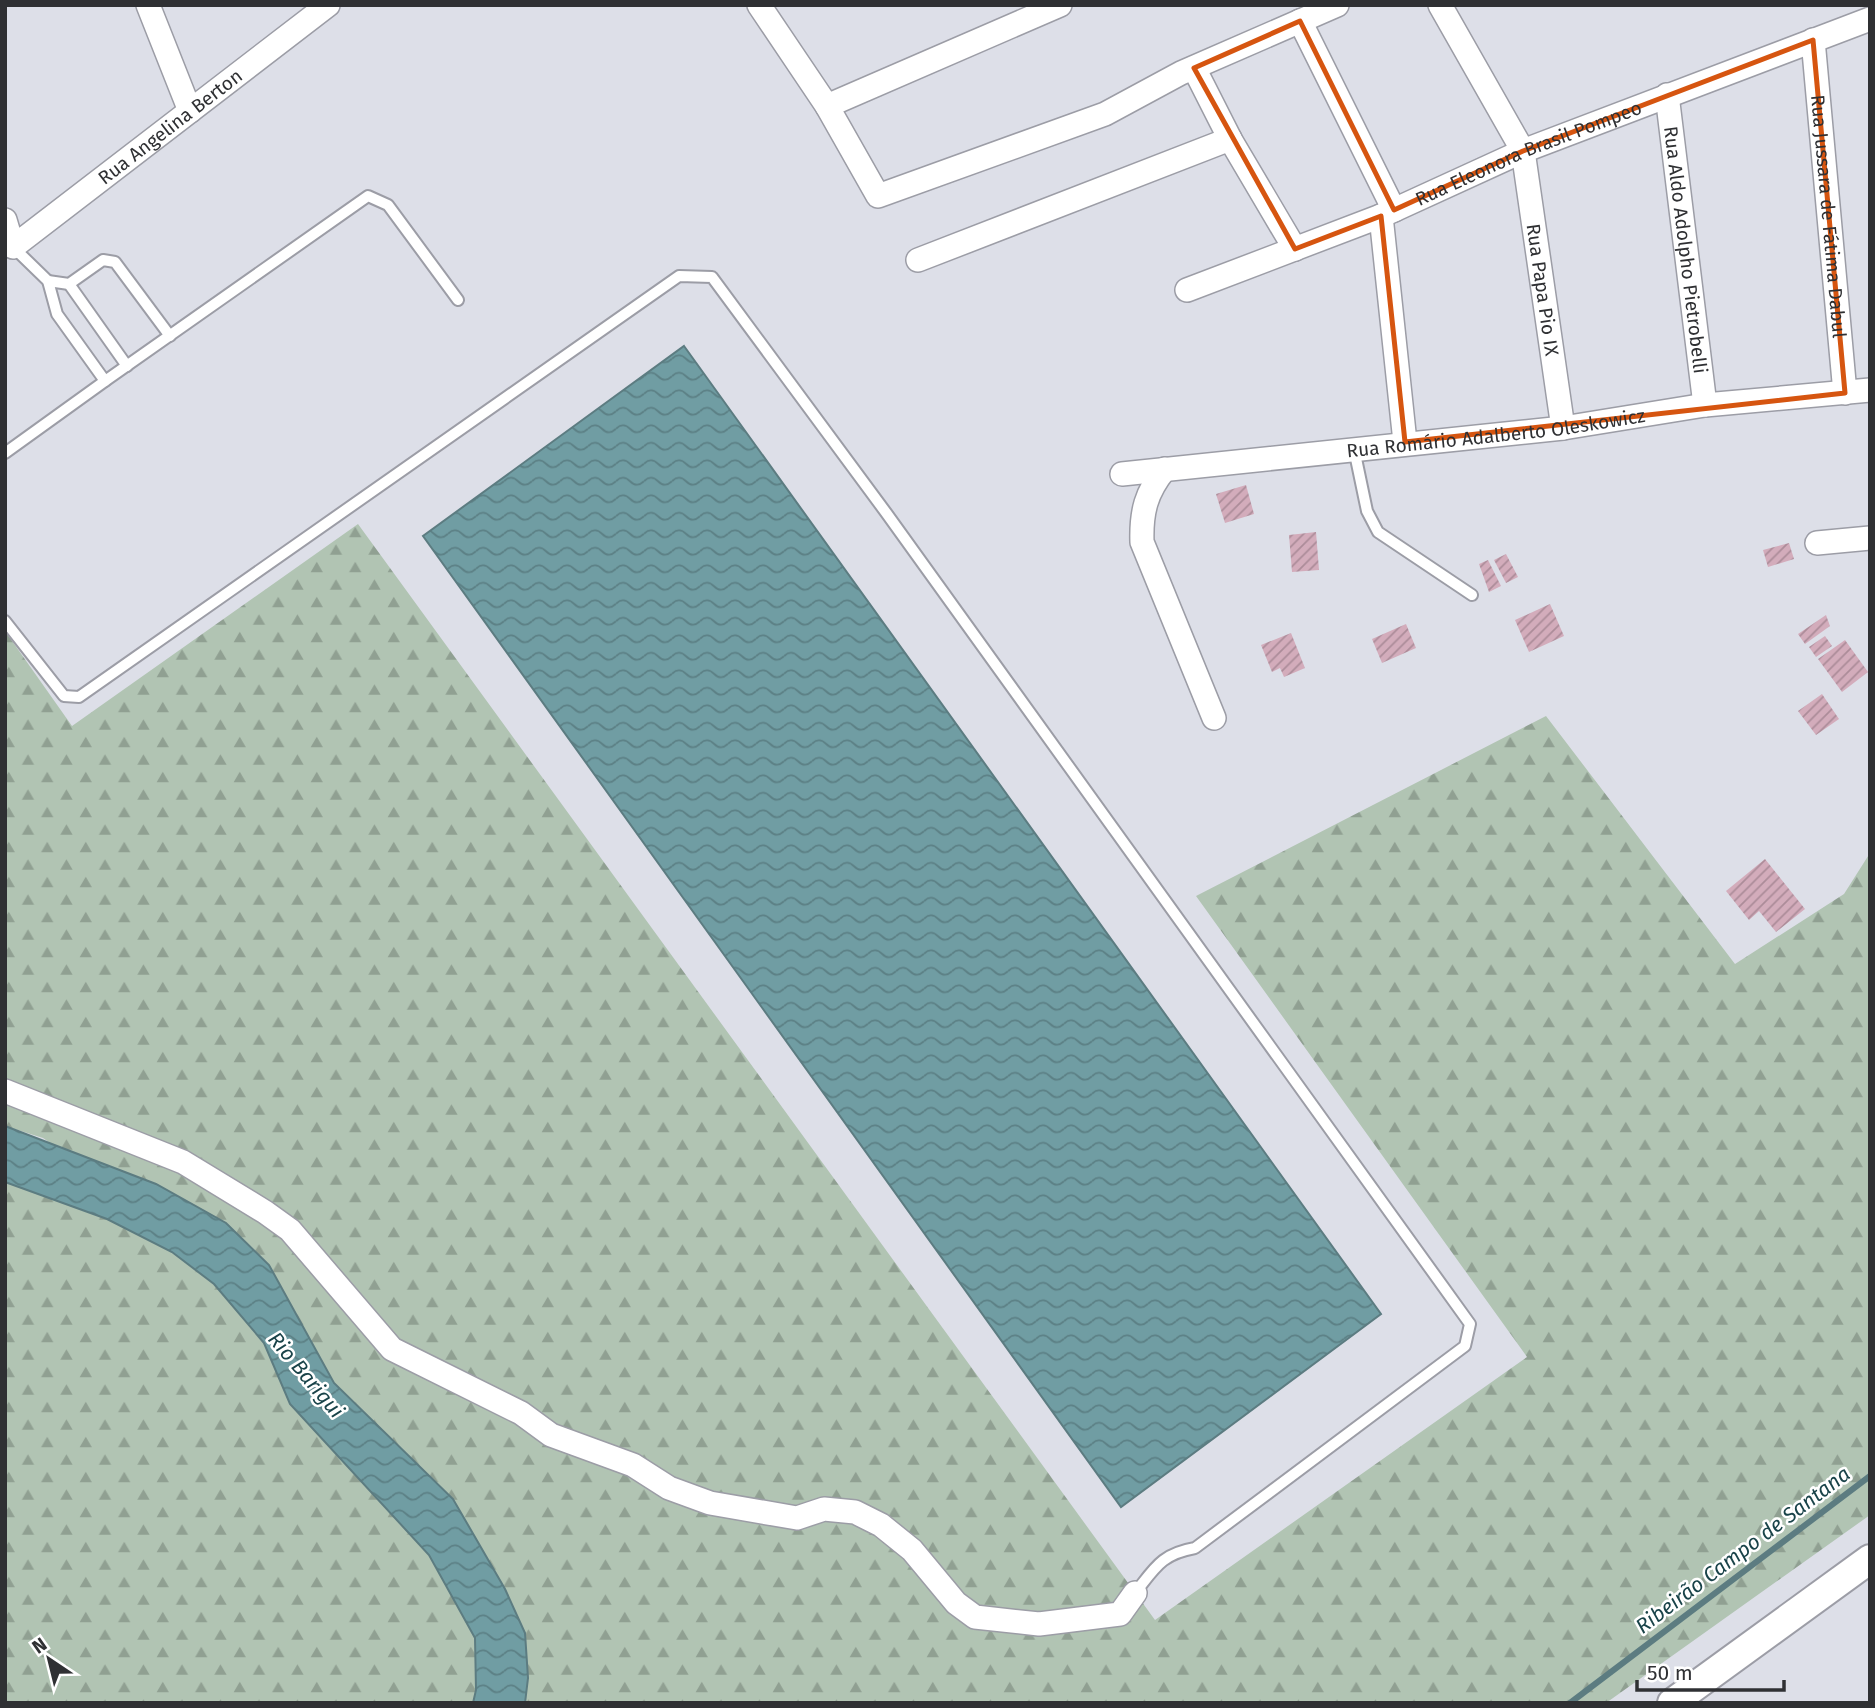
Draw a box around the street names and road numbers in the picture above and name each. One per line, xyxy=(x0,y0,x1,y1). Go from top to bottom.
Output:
street label: Rua Angelina Berton xyxy=(93,64,246,189)
street label: Rua Jussara de Fátima Dabul xyxy=(1807,94,1851,339)
street label: Rua Eleonora Brasil Pompeo xyxy=(1411,96,1645,210)
street label: Rua Aldo Adolpho Pietrobelli xyxy=(1659,125,1713,375)
street label: Rua Papa Pio IX xyxy=(1522,222,1564,358)
street label: Rua Romário Adalberto Oleskowicz xyxy=(1345,403,1647,462)

